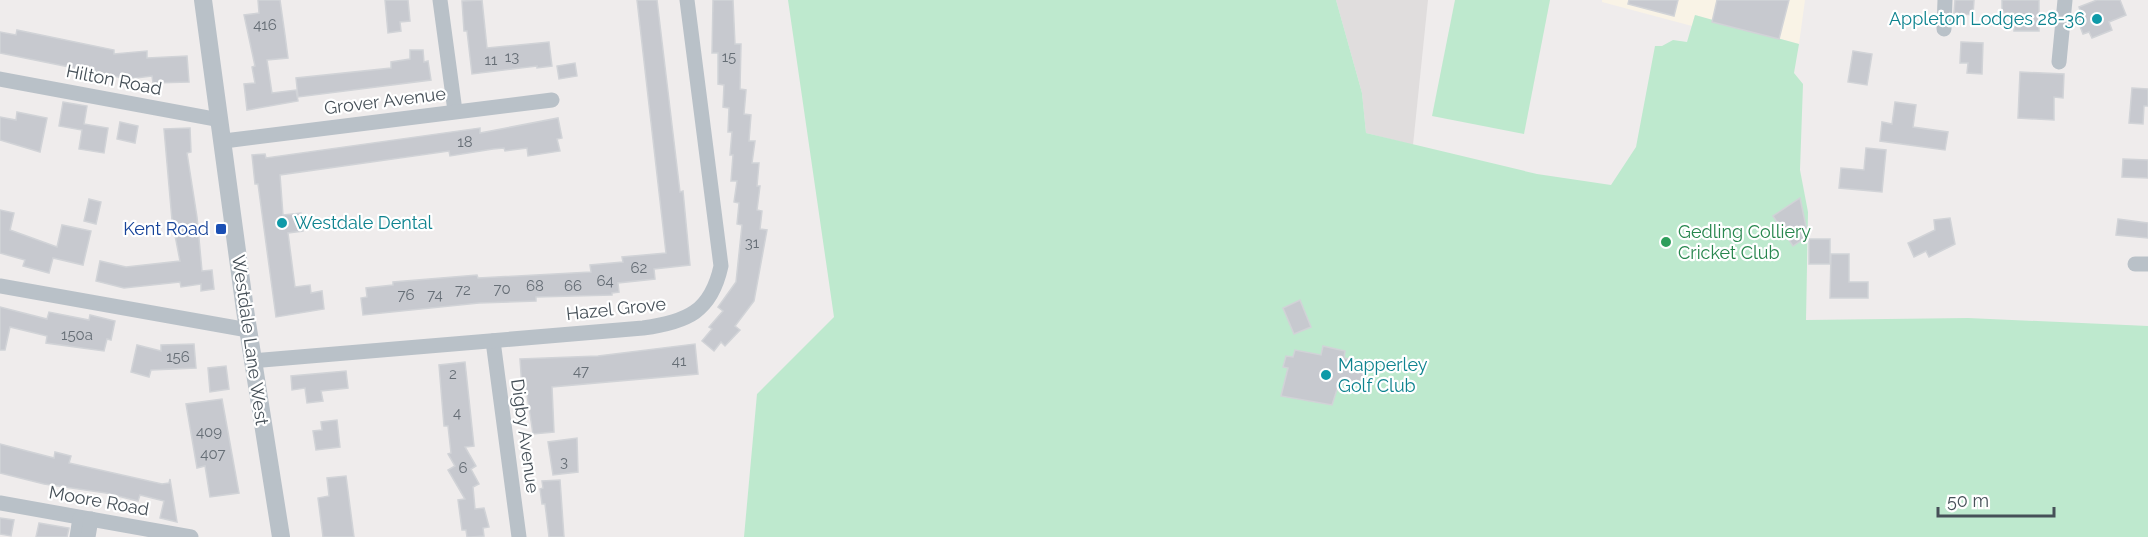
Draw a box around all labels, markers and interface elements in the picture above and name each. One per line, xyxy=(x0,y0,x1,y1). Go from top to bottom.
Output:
place label: Appleton Lodges 28-36 xyxy=(1889,8,2085,29)
marker: Appleton Lodges 28-36 xyxy=(2090,12,2104,26)
house number: 416 xyxy=(253,16,277,34)
house number: 13 xyxy=(505,48,519,66)
house number: 15 xyxy=(722,48,736,66)
house number: 11 xyxy=(485,51,498,69)
street label: Hilton Road xyxy=(65,60,164,99)
street label: Grover Avenue xyxy=(323,83,447,118)
house number: 18 xyxy=(457,133,473,151)
place label: Westdale Dental xyxy=(294,212,433,233)
marker: Westdale Dental xyxy=(275,216,289,230)
place label: Kent Road xyxy=(123,218,209,239)
place label: Gedling Colliery Cricket Club xyxy=(1678,221,1811,263)
marker: Kent Road xyxy=(214,222,228,236)
house number: 31 xyxy=(745,234,760,252)
marker: Gedling Colliery Cricket Club xyxy=(1659,235,1673,249)
street label: Westdale Lane West xyxy=(228,253,273,427)
house number: 62 xyxy=(631,259,648,277)
house number: 64 xyxy=(596,272,614,290)
house number: 68 xyxy=(526,277,544,295)
house number: 66 xyxy=(564,277,582,295)
house number: 70 xyxy=(493,280,511,298)
house number: 72 xyxy=(455,281,471,299)
house number: 76 xyxy=(397,286,415,304)
house number: 74 xyxy=(427,286,443,304)
street label: Hazel Grove xyxy=(565,293,667,324)
house number: 150a xyxy=(61,326,93,344)
house number: 156 xyxy=(166,348,190,366)
house number: 41 xyxy=(672,352,687,370)
place label: Mapperley Golf Club xyxy=(1338,354,1428,396)
house number: 47 xyxy=(573,362,589,380)
house number: 2 xyxy=(449,365,457,383)
marker: Mapperley Golf Club xyxy=(1319,368,1333,382)
street label: Digby Avenue xyxy=(507,377,544,495)
house number: 4 xyxy=(453,404,461,422)
house number: 409 xyxy=(196,423,222,441)
house number: 407 xyxy=(200,445,226,463)
house number: 3 xyxy=(560,453,568,471)
house number: 6 xyxy=(458,459,468,477)
scale bar xyxy=(1938,480,2054,518)
street label: Moore Road xyxy=(47,481,151,520)
text: 50 m xyxy=(1947,490,1989,511)

